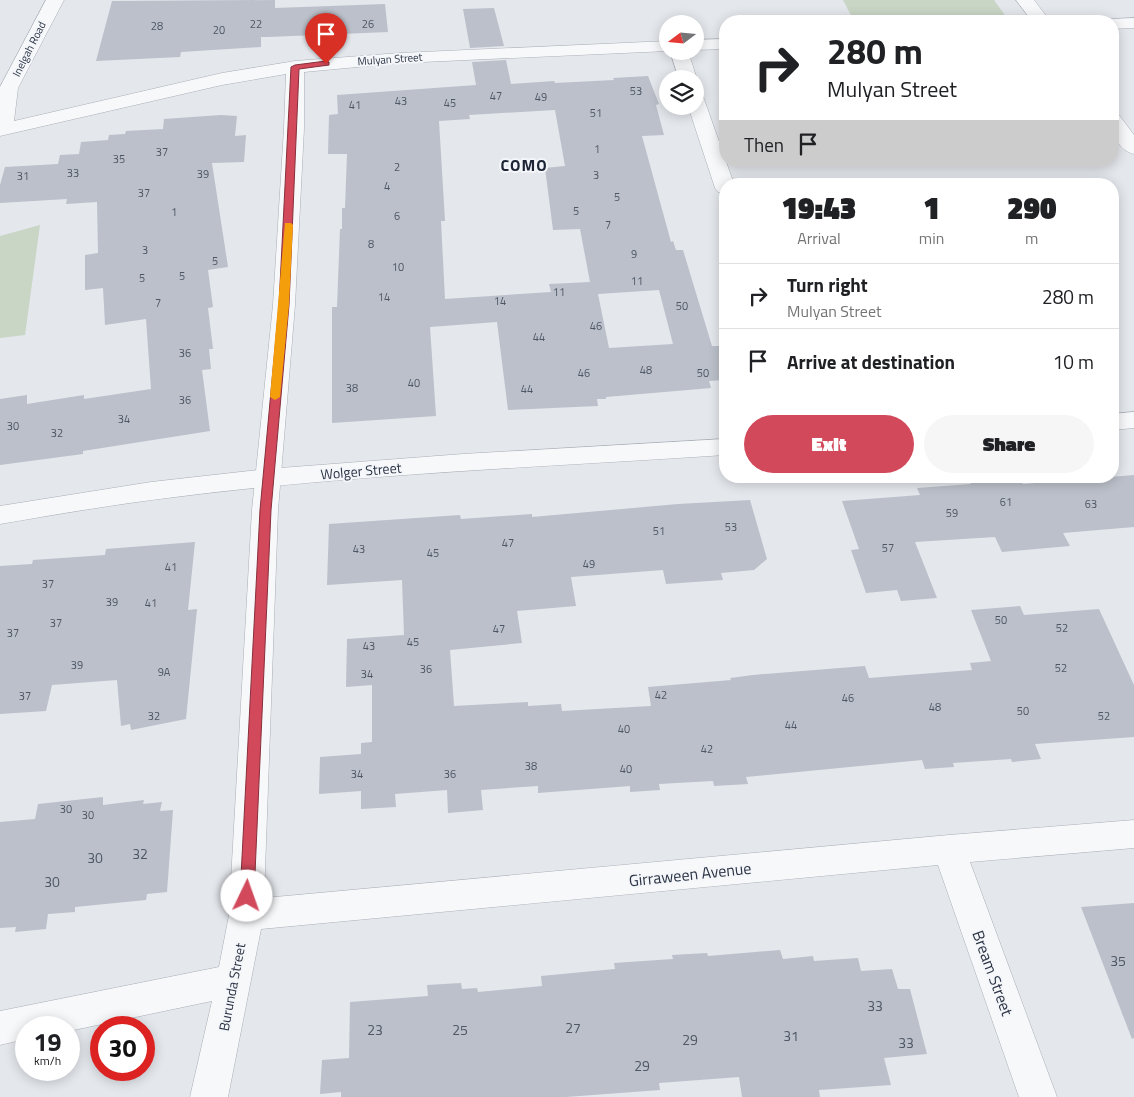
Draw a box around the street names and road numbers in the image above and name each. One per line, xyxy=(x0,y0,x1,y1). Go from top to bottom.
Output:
street label: Inelgah Road xyxy=(8,18,50,79)
street label: Mulyan Street xyxy=(357,49,423,69)
street label: Wolger Street xyxy=(320,457,402,484)
street label: Girraween Avenue xyxy=(628,856,752,892)
street label: Bream Street xyxy=(966,927,1020,1019)
street label: Burunda Street xyxy=(213,941,250,1033)

